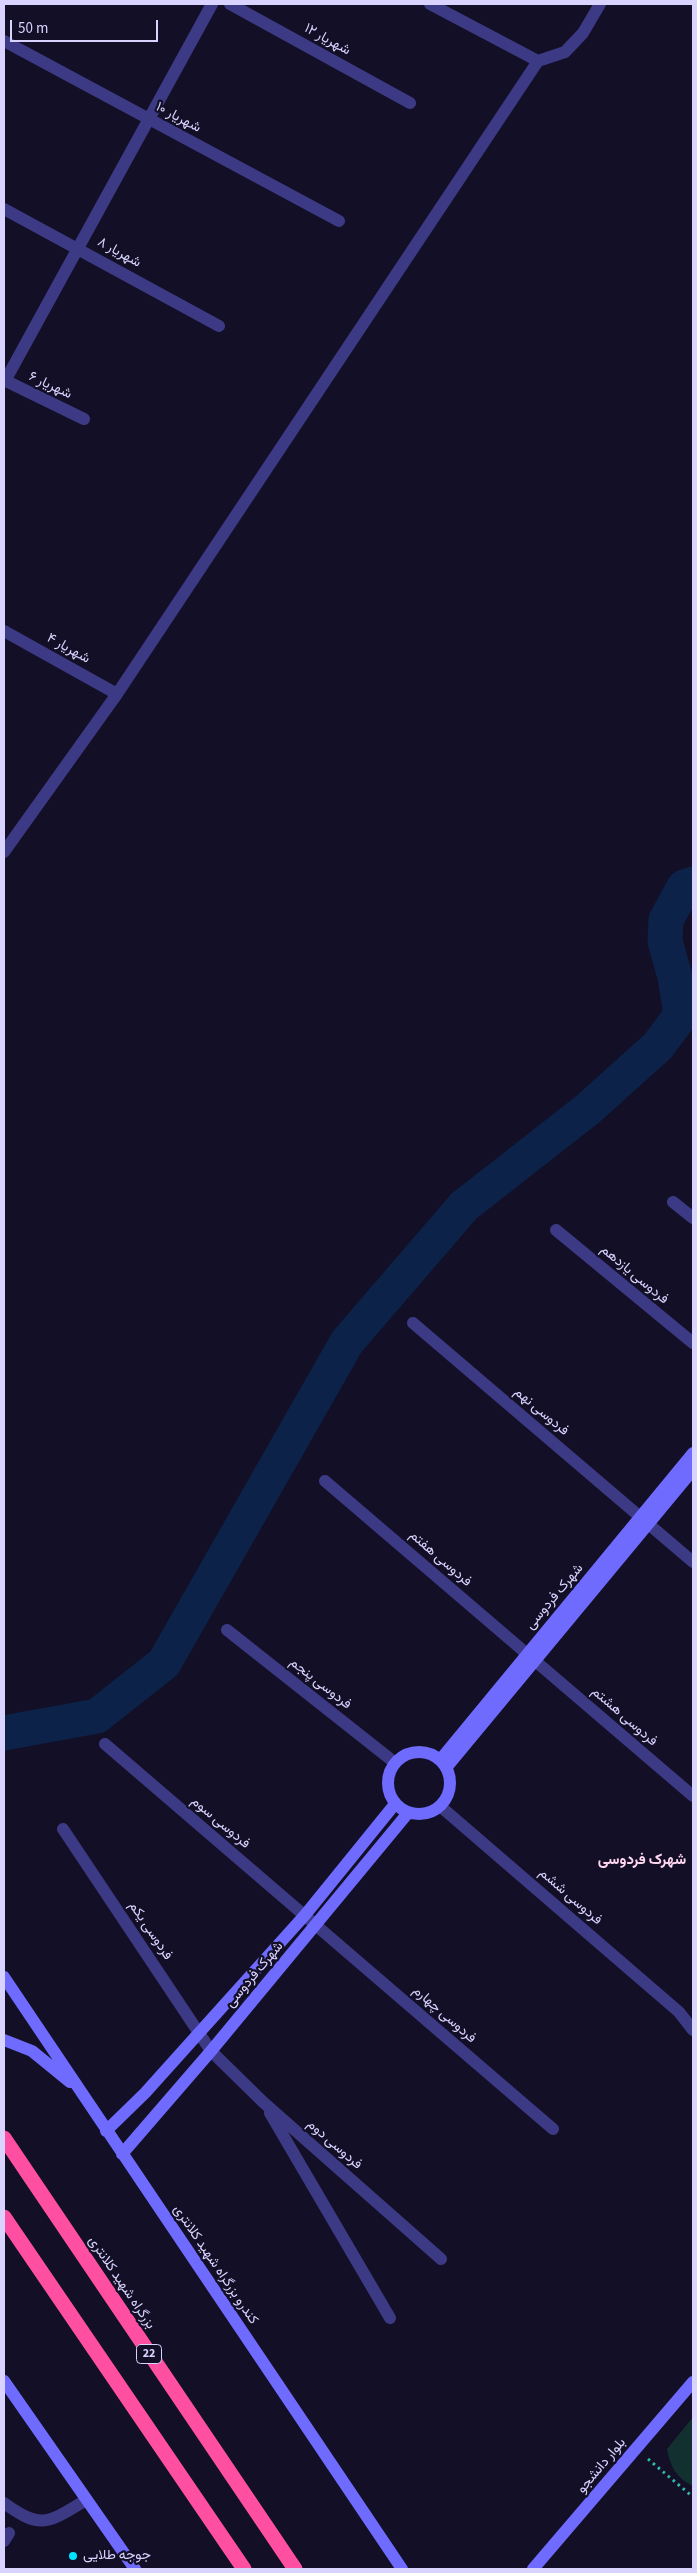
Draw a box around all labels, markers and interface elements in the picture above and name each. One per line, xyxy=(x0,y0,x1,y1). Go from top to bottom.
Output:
scale bar xyxy=(12,10,160,42)
text: 50 m xyxy=(18,18,48,39)
street label: شهریار ۱۲ xyxy=(301,20,353,60)
street label: شهریار ۱۰ xyxy=(152,99,204,137)
street label: شهریار ۸ xyxy=(94,234,144,272)
street label: شهریار ۶ xyxy=(26,369,74,403)
street label: شهریار ۴ xyxy=(43,630,93,668)
street label: فردوسی یازدهم xyxy=(597,1242,671,1308)
street label: فردوسی نهم xyxy=(510,1384,572,1440)
street label: فردوسی هفتم xyxy=(405,1527,475,1591)
street label: شهرک فردوسی xyxy=(523,1561,587,1633)
street label: فردوسی پنجم xyxy=(286,1655,354,1713)
street label: فردوسی هشتم xyxy=(588,1684,660,1750)
street label: فردوسی سوم xyxy=(187,1793,253,1853)
district label: شهرک فردوسی xyxy=(598,1852,686,1870)
street label: فردوسی ششم xyxy=(535,1865,605,1929)
street label: فردوسی یکم xyxy=(124,1899,176,1963)
street label: شهرک فردوسی xyxy=(223,1939,287,2011)
street label: فردوسی چهارم xyxy=(409,1983,479,2047)
street label: فردوسی دوم xyxy=(303,2116,365,2174)
street label: کندرو بزرگراه شهید کلانتری xyxy=(169,2202,261,2328)
street label: بزرگراه شهید کلانتری xyxy=(84,2233,158,2333)
road number: 22 xyxy=(136,2344,162,2364)
street label: بلوار دانشجو xyxy=(574,2435,630,2497)
place label: جوجه طلایی xyxy=(83,2548,151,2564)
marker: جوجه طلایی xyxy=(67,2550,79,2562)

